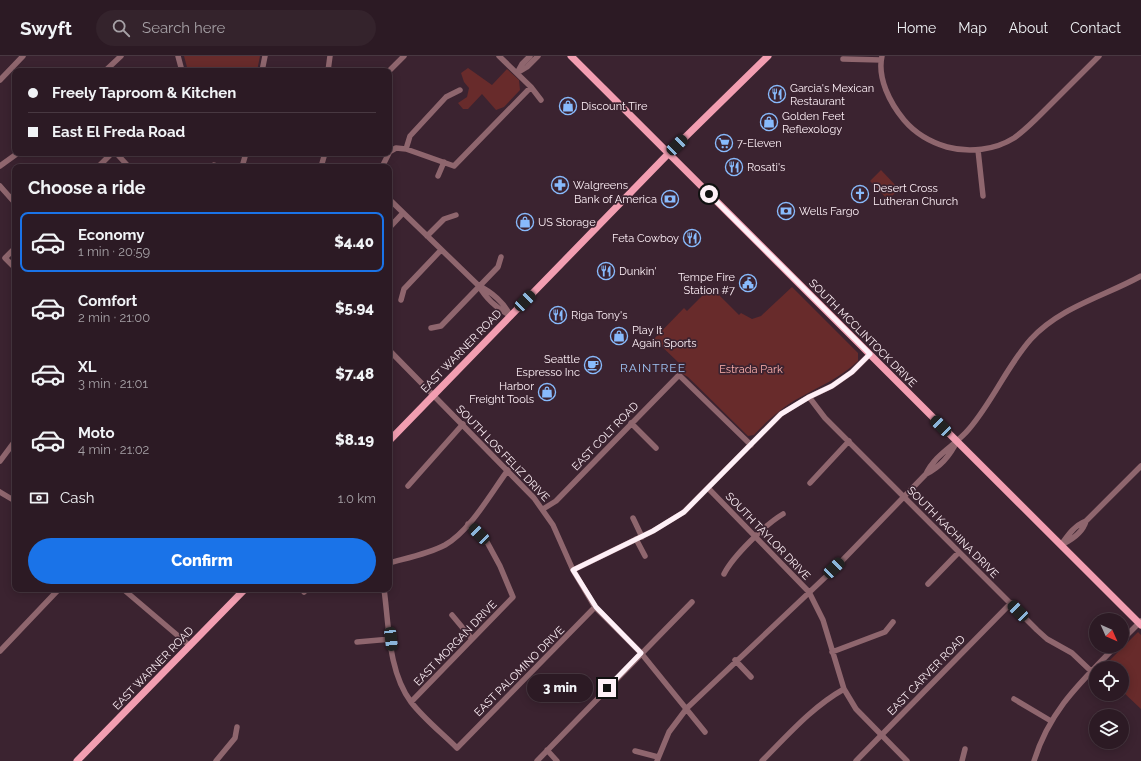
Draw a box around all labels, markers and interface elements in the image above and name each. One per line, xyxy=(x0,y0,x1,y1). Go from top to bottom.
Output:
search box xyxy=(96,10,376,46)
text: Swyft xyxy=(20,17,72,39)
icon: search xyxy=(110,17,132,39)
text: Search here xyxy=(142,19,225,37)
text: Home xyxy=(897,20,936,36)
text: Map xyxy=(958,20,987,36)
text: About xyxy=(1009,20,1048,36)
text: Contact xyxy=(1070,20,1121,36)
place label: Garcia's Mexican Restaurant xyxy=(790,82,874,108)
text: Freely Taproom & Kitchen xyxy=(52,84,236,102)
restaurant icon: Garcia's Mexican Restaurant xyxy=(767,84,787,104)
shop icon: Discount Tire xyxy=(558,96,578,116)
place label: Discount Tire xyxy=(581,100,648,113)
place label: Golden Feet Reflexology xyxy=(782,110,845,136)
shop icon: Golden Feet Reflexology xyxy=(759,112,779,132)
text: East El Freda Road xyxy=(52,123,185,141)
car xyxy=(664,132,690,158)
supermarket icon: 7-Eleven xyxy=(714,133,734,153)
place label: 7-Eleven xyxy=(737,137,782,150)
restaurant icon: Rosati's xyxy=(724,157,744,177)
place label: Rosati's xyxy=(747,161,785,174)
pharmacy icon: Walgreens xyxy=(550,175,570,195)
text: Choose a ride xyxy=(28,177,146,198)
place label: Walgreens xyxy=(573,179,628,192)
place label: Desert Cross Lutheran Church xyxy=(873,182,958,208)
church icon: Desert Cross Lutheran Church xyxy=(850,184,870,204)
route start xyxy=(700,185,718,203)
bank icon: Bank of America xyxy=(660,189,680,209)
place label: Bank of America xyxy=(574,193,657,206)
bank icon: Wells Fargo xyxy=(776,201,796,221)
place label: Wells Fargo xyxy=(799,205,860,218)
shop icon: US Storage xyxy=(515,212,535,232)
place label: US Storage xyxy=(538,216,596,229)
icon: car xyxy=(30,224,66,260)
text: Economy xyxy=(78,226,145,244)
restaurant icon: Feta Cowboy xyxy=(682,228,702,248)
place label: Feta Cowboy xyxy=(612,232,679,245)
text: $4.40 xyxy=(334,233,374,251)
text: 1 min · 20:59 xyxy=(78,244,150,259)
restaurant icon: Dunkin' xyxy=(596,261,616,281)
place label: Dunkin' xyxy=(619,265,657,278)
place label: Tempe Fire Station #7 xyxy=(678,271,736,297)
public building icon: Tempe Fire Station #7 xyxy=(738,273,758,293)
street label: SOUTH MCCLINTOCK DRIVE xyxy=(806,277,919,390)
car xyxy=(512,288,538,314)
icon: car xyxy=(30,290,66,326)
text: Comfort xyxy=(78,292,137,310)
text: $5.94 xyxy=(335,299,374,317)
restaurant icon: Riga Tony's xyxy=(548,305,568,325)
street label: EAST WARNER ROAD xyxy=(418,307,505,396)
place label: Riga Tony's xyxy=(571,309,627,322)
text: 2 min · 21:00 xyxy=(78,310,150,325)
place label: Play It Again Sports xyxy=(632,324,697,350)
shop icon: Play It Again Sports xyxy=(609,326,629,346)
place label: Seattle Espresso Inc xyxy=(516,353,581,379)
cafe icon: Seattle Espresso Inc xyxy=(583,355,603,375)
icon: car xyxy=(30,356,66,392)
text: XL xyxy=(78,358,96,376)
district label: RAINTREE xyxy=(620,361,686,375)
park label: Estrada Park xyxy=(719,363,783,376)
text: $7.48 xyxy=(335,365,374,383)
text: 3 min · 21:01 xyxy=(78,376,148,391)
place label: Harbor Freight Tools xyxy=(469,380,534,406)
shop icon: Harbor Freight Tools xyxy=(537,382,557,402)
street label: EAST COLT ROAD xyxy=(569,399,642,473)
street label: SOUTH LOS FELIZ DRIVE xyxy=(453,403,552,504)
car xyxy=(928,413,954,439)
icon: car xyxy=(30,422,66,458)
text: Moto xyxy=(78,424,115,442)
text: $8.19 xyxy=(335,431,374,449)
text: 4 min · 21:02 xyxy=(78,442,149,457)
street label: SOUTH KACHINA DRIVE xyxy=(904,484,1001,581)
icon: cash xyxy=(28,487,50,509)
text: Cash xyxy=(60,489,94,507)
street label: SOUTH TAYLOR DRIVE xyxy=(722,490,813,583)
text: 1.0 km xyxy=(338,491,376,506)
car xyxy=(466,521,492,547)
button: Confirm xyxy=(28,538,376,584)
car xyxy=(821,555,847,581)
street label: EAST MORGAN DRIVE xyxy=(411,598,500,689)
car xyxy=(1005,598,1031,624)
north arrow xyxy=(1089,613,1129,653)
map controls xyxy=(1089,613,1129,749)
street label: EAST PALOMINO DRIVE xyxy=(472,623,567,719)
street label: EAST WARNER ROAD xyxy=(110,624,197,713)
car xyxy=(384,626,398,652)
street label: EAST CARVER ROAD xyxy=(885,632,968,718)
button: locate xyxy=(1089,661,1129,701)
callout: 3 min xyxy=(527,674,593,702)
route end xyxy=(598,679,616,697)
text: 3 min xyxy=(543,680,577,695)
button: layers xyxy=(1089,709,1129,749)

